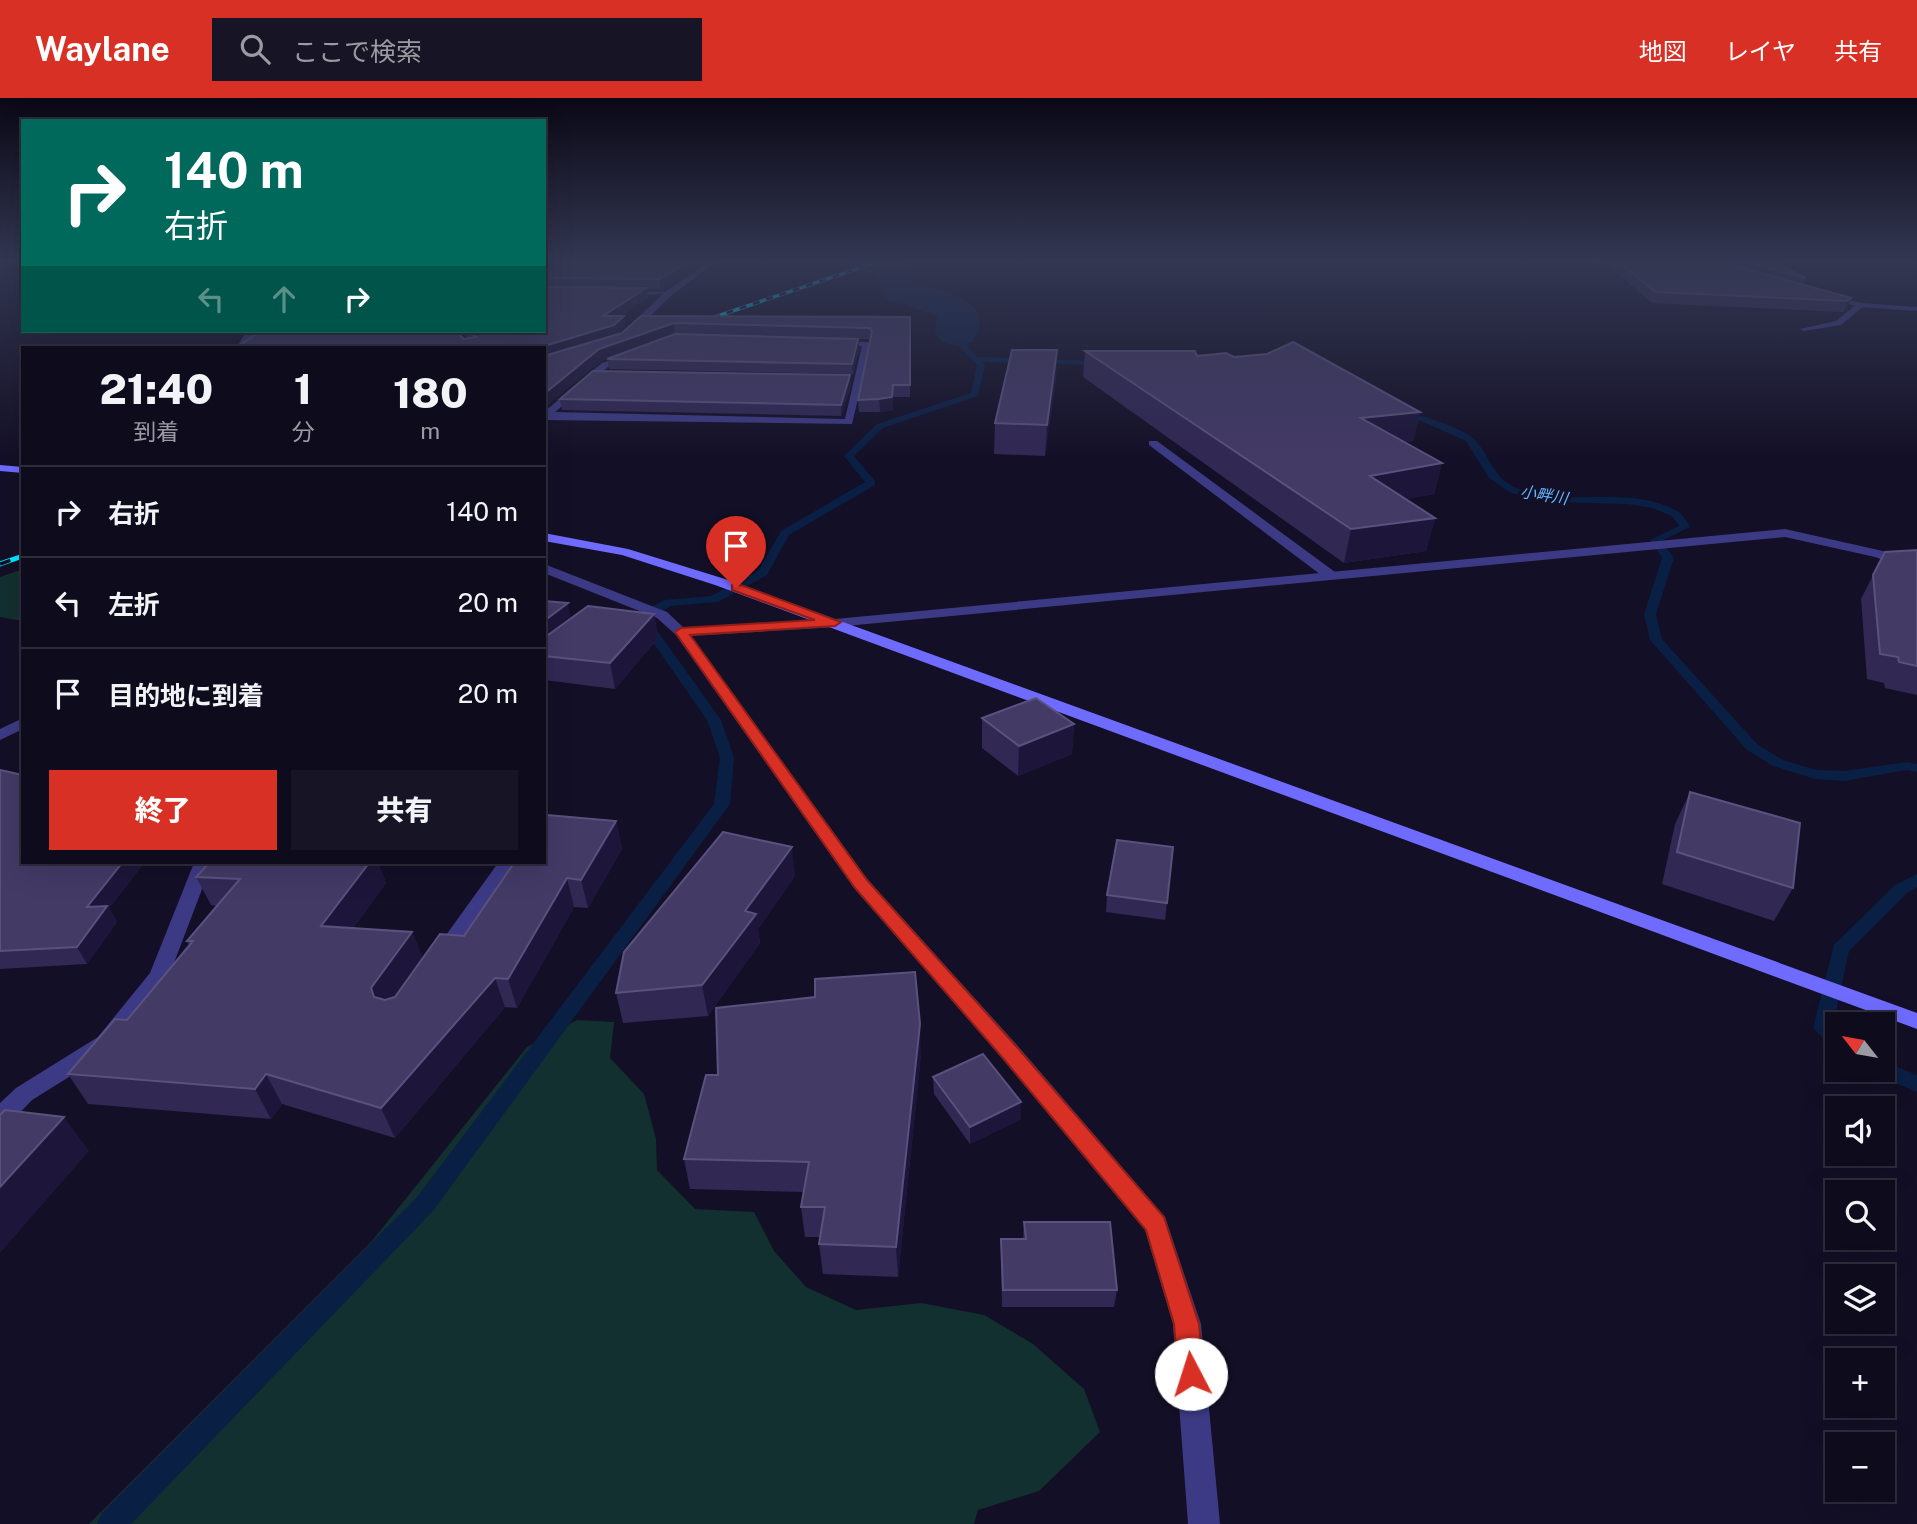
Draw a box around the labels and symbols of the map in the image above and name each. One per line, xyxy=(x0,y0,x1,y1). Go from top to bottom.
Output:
water label: 小畔川 xyxy=(1519,482,1571,508)
pin xyxy=(706,516,766,588)
north arrow xyxy=(1825,1012,1895,1082)
position arrow xyxy=(1154,1337,1228,1411)

